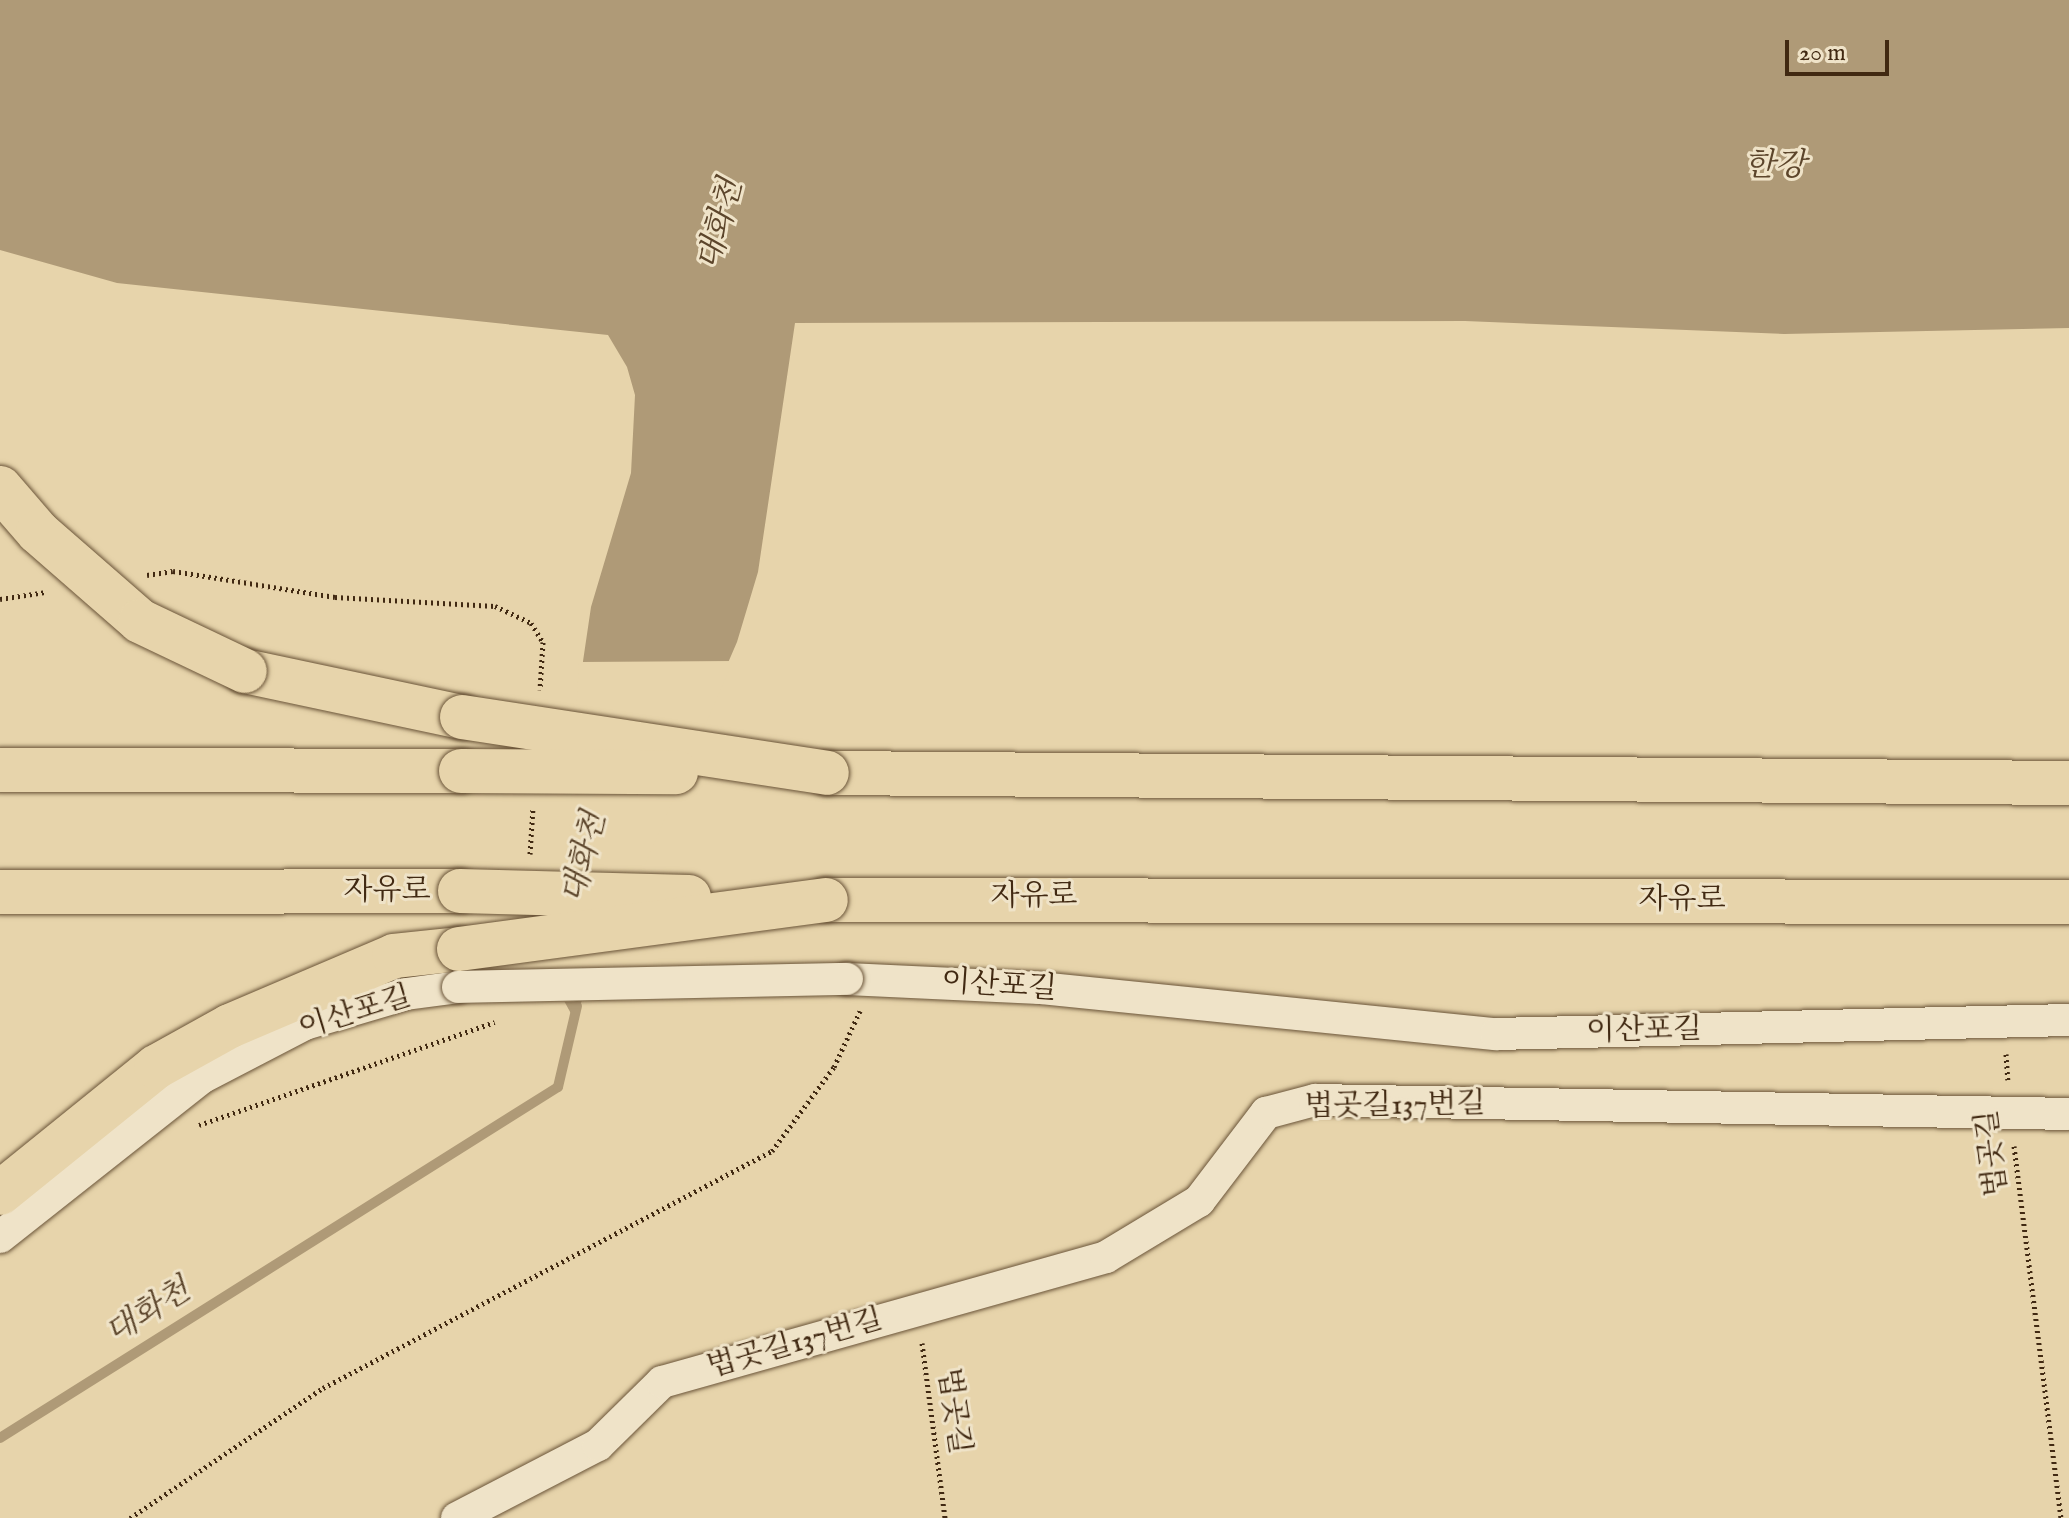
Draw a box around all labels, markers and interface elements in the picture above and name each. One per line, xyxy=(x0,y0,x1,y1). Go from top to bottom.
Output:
scale bar xyxy=(1789,24,1893,74)
text: 20 m xyxy=(1799,38,1846,69)
water label: 한강 xyxy=(1744,148,1806,186)
water label: 대화천 xyxy=(691,175,753,275)
water label: 대화천 xyxy=(556,808,616,908)
street label: 자유로 xyxy=(344,873,430,909)
street label: 자유로 xyxy=(990,878,1078,916)
street label: 자유로 xyxy=(1639,882,1725,918)
street label: 이산포길 xyxy=(940,964,1058,1008)
street label: 이산포길 xyxy=(294,979,416,1047)
street label: 이산포길 xyxy=(1586,1012,1702,1050)
street label: 법곳길137번길 xyxy=(1304,1086,1486,1126)
street label: 법곳길 xyxy=(1970,1108,2016,1198)
water label: 대화천 xyxy=(100,1272,198,1354)
street label: 법곳길137번길 xyxy=(703,1302,887,1386)
street label: 법곳길 xyxy=(929,1365,977,1457)

